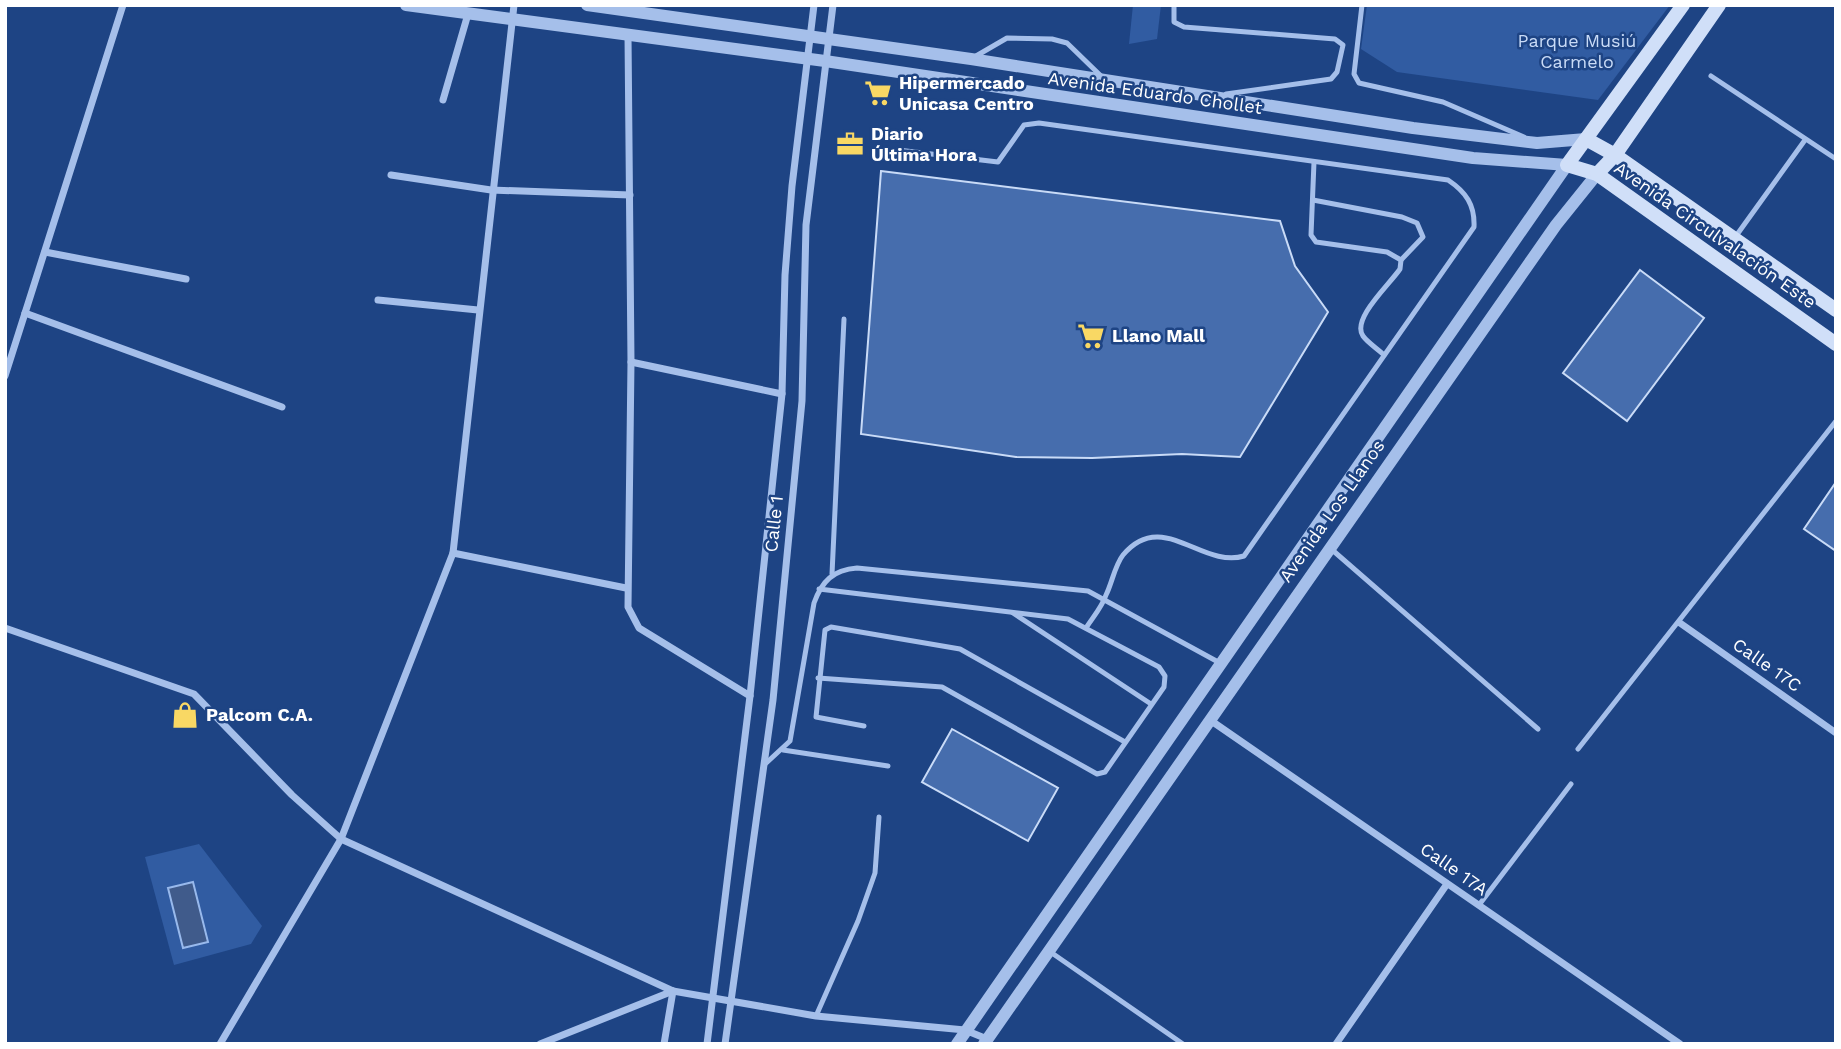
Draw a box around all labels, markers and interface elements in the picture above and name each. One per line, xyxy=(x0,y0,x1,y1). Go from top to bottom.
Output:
park label: Parque Musiú Carmelo xyxy=(1518,30,1636,72)
street label: Avenida Eduardo Chollet xyxy=(1047,67,1264,118)
place label: Hipermercado Unicasa Centro xyxy=(899,72,1034,114)
supermarket icon: Hipermercado Unicasa Centro xyxy=(863,78,893,108)
place label: Diario Última Hora xyxy=(871,123,977,165)
office icon: Diario Última Hora xyxy=(835,129,865,159)
street label: Avenida Circulvalación Este xyxy=(1610,157,1820,312)
supermarket icon: Llano Mall xyxy=(1076,321,1106,351)
place label: Llano Mall xyxy=(1112,325,1205,346)
street label: Avenida Los Llanos xyxy=(1275,435,1389,586)
street label: Calle 1 xyxy=(760,495,787,553)
street label: Calle 17C xyxy=(1729,633,1806,696)
shop icon: Palcom C.A. xyxy=(170,700,200,730)
place label: Palcom C.A. xyxy=(206,704,313,725)
street label: Calle 17A xyxy=(1416,838,1492,900)

